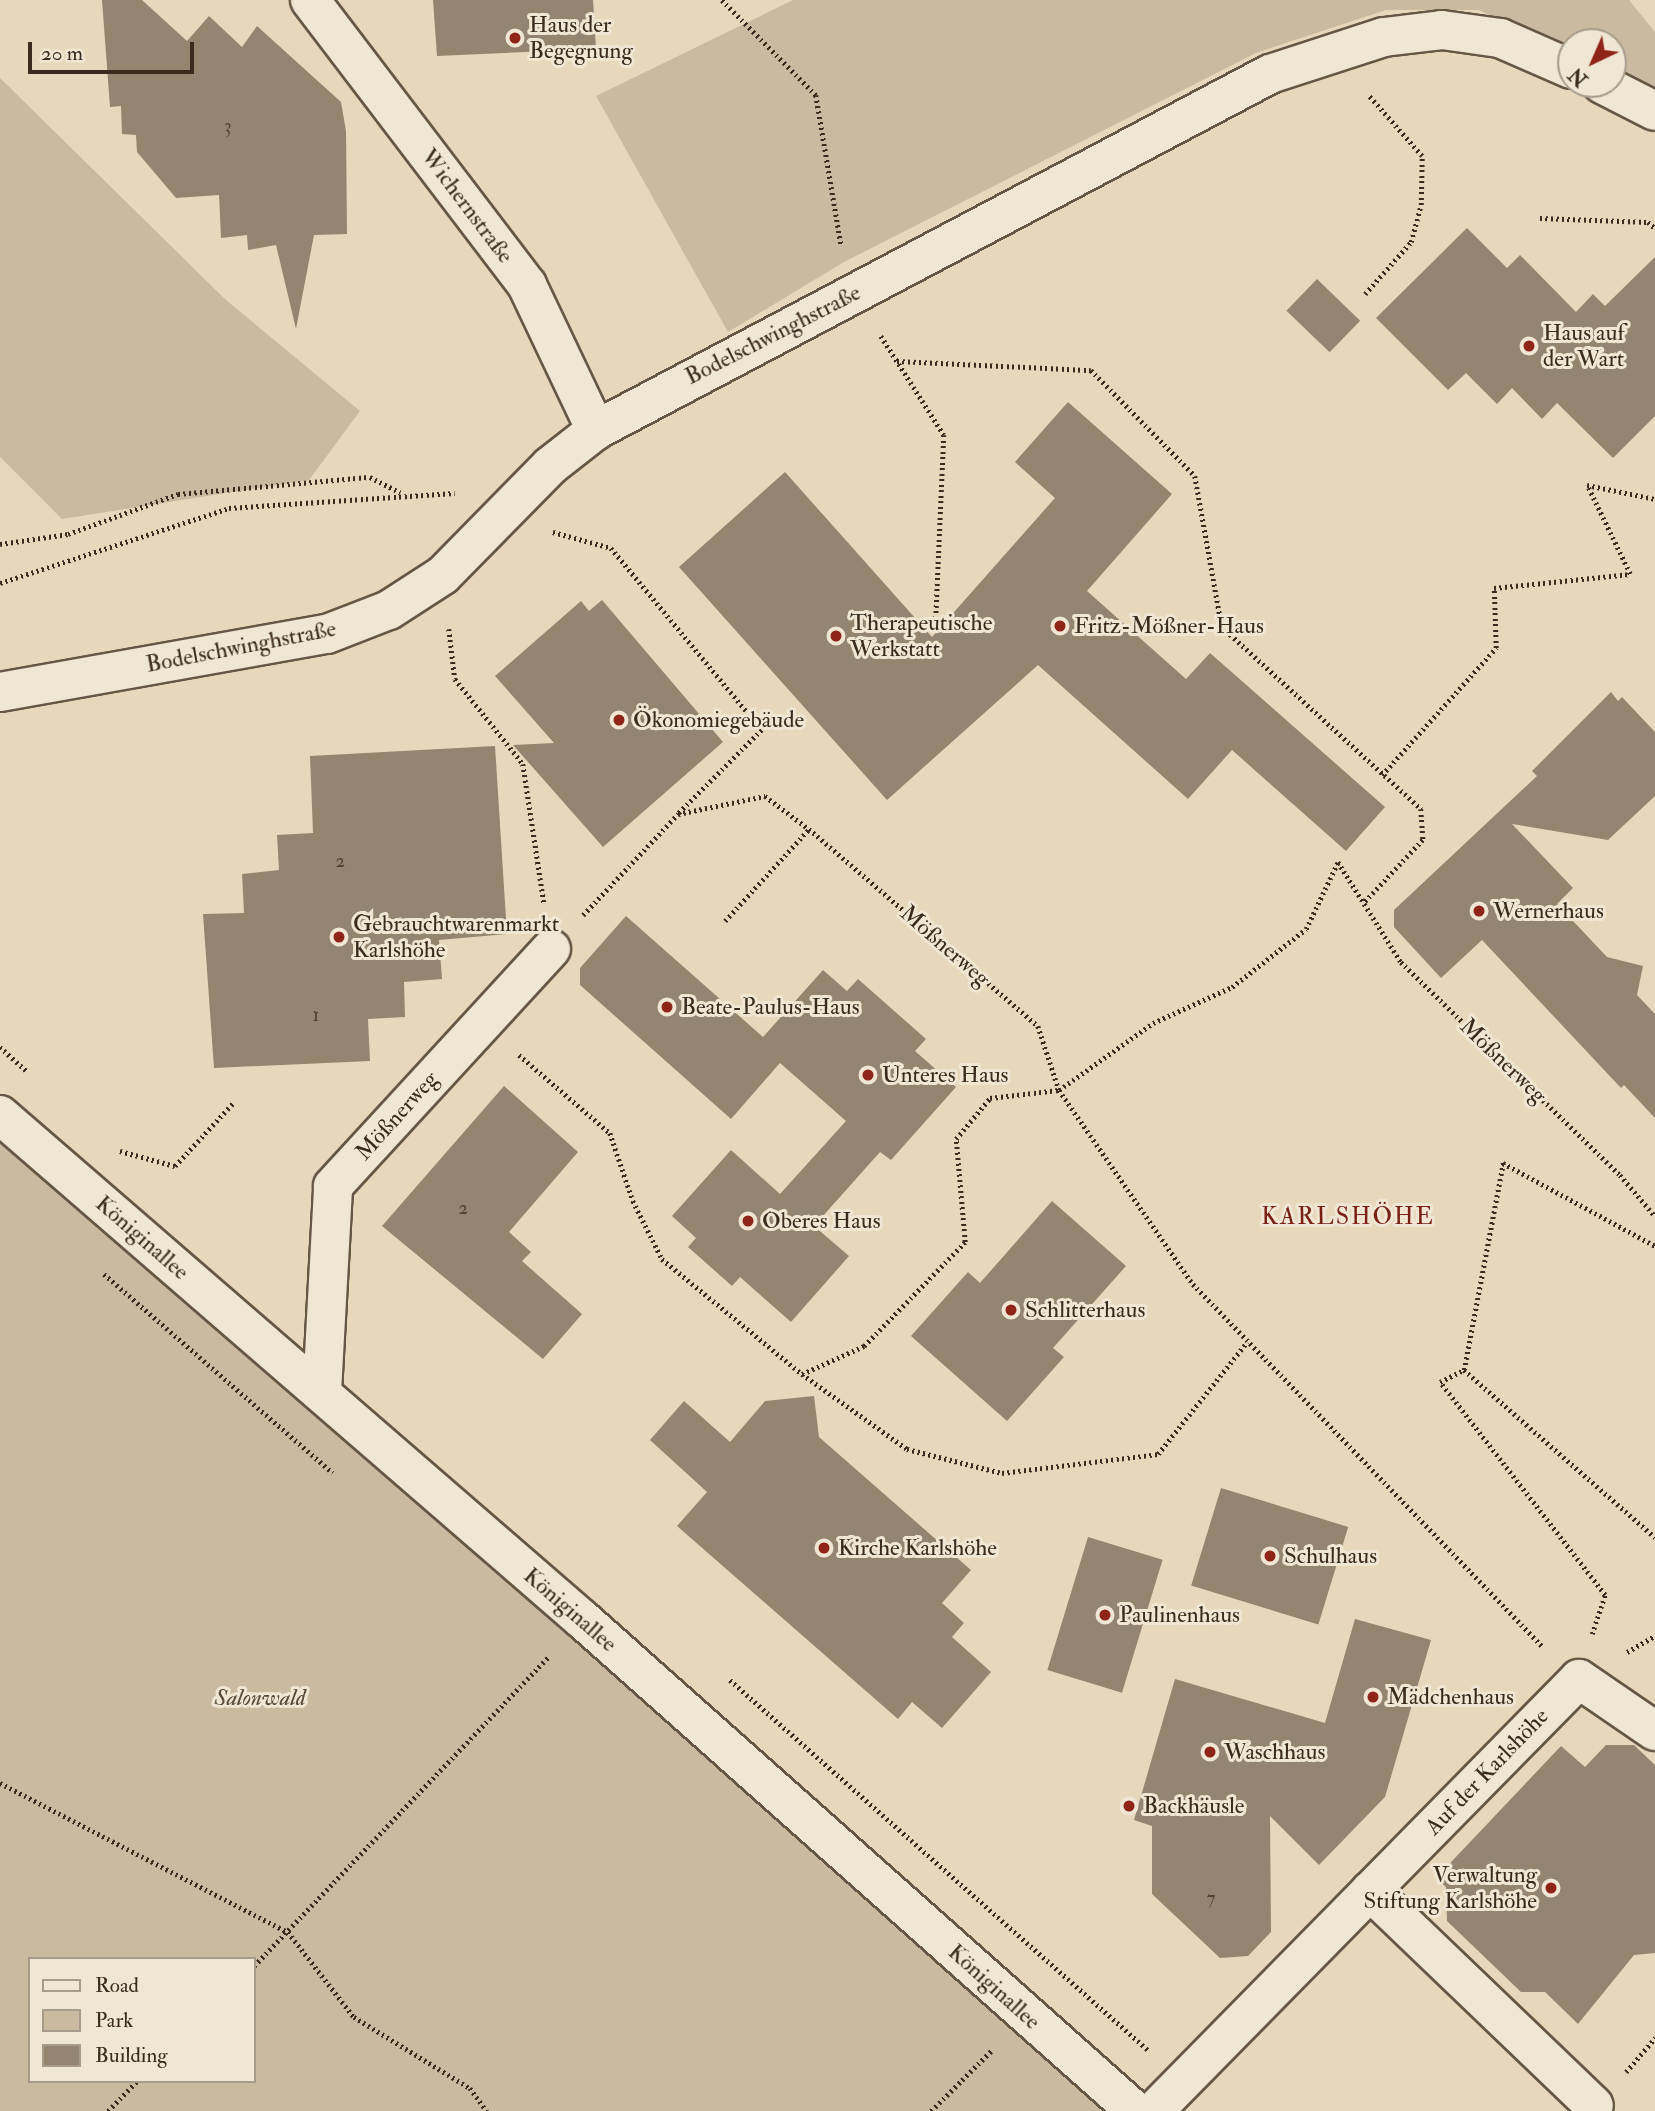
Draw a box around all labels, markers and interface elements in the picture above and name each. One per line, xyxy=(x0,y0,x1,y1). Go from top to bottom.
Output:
place label: Haus der Begegnung xyxy=(529,11,633,65)
scale bar xyxy=(32,28,198,72)
north arrow xyxy=(1557,28,1627,98)
marker: Haus der Begegnung xyxy=(507,30,523,46)
text: 20 m xyxy=(41,40,83,67)
text: N xyxy=(1564,62,1593,91)
house number: 3 xyxy=(224,116,232,138)
street label: Wichernstraße xyxy=(415,143,519,269)
street label: Bodelschwinghstraße xyxy=(681,279,865,391)
place label: Haus auf der Wart xyxy=(1543,319,1625,373)
marker: Haus auf der Wart xyxy=(1521,338,1537,354)
place label: Therapeutische Werkstatt xyxy=(850,609,992,663)
place label: Fritz-Mößner-Haus xyxy=(1074,612,1264,640)
street label: Bodelschwinghstraße xyxy=(144,615,338,679)
marker: Fritz-Mößner-Haus xyxy=(1052,618,1068,634)
marker: Therapeutische Werkstatt xyxy=(828,628,844,644)
place label: Ökonomiegebäude xyxy=(633,706,804,734)
marker: Ökonomiegebäude xyxy=(611,712,627,728)
house number: 2 xyxy=(335,851,345,873)
place label: Wernerhaus xyxy=(1493,897,1604,925)
street label: Mößnerweg xyxy=(894,899,996,993)
marker: Wernerhaus xyxy=(1471,903,1487,919)
place label: Gebrauchtwarenmarkt Karlshöhe xyxy=(353,910,559,964)
marker: Gebrauchtwarenmarkt Karlshöhe xyxy=(331,929,347,945)
place label: Beate-Paulus-Haus xyxy=(681,993,860,1021)
marker: Beate-Paulus-Haus xyxy=(659,999,675,1015)
house number: 1 xyxy=(313,1005,319,1027)
street label: Mößnerweg xyxy=(1454,1013,1552,1109)
place label: Unteres Haus xyxy=(882,1061,1008,1089)
street label: Mößnerweg xyxy=(350,1066,444,1166)
marker: Unteres Haus xyxy=(860,1067,876,1083)
street label: Königinallee xyxy=(90,1190,194,1286)
house number: 2 xyxy=(458,1198,468,1220)
district label: KARLSHÖHE xyxy=(1262,1203,1434,1231)
place label: Oberes Haus xyxy=(762,1207,881,1235)
marker: Oberes Haus xyxy=(740,1213,756,1229)
place label: Schlitterhaus xyxy=(1025,1296,1145,1324)
marker: Schlitterhaus xyxy=(1003,1302,1019,1318)
place label: Kirche Karlshöhe xyxy=(838,1534,997,1562)
marker: Kirche Karlshöhe xyxy=(816,1540,832,1556)
place label: Schulhaus xyxy=(1284,1542,1377,1570)
marker: Schulhaus xyxy=(1262,1548,1278,1564)
street label: Königinallee xyxy=(518,1562,622,1658)
place label: Paulinenhaus xyxy=(1119,1601,1240,1629)
marker: Paulinenhaus xyxy=(1097,1607,1113,1623)
place label: Mädchenhaus xyxy=(1387,1683,1514,1711)
park label: Salonwald xyxy=(214,1684,306,1712)
marker: Mädchenhaus xyxy=(1365,1689,1381,1705)
street label: Auf der Karlshöhe xyxy=(1420,1703,1554,1841)
place label: Waschhaus xyxy=(1224,1738,1325,1766)
marker: Waschhaus xyxy=(1202,1744,1218,1760)
place label: Backhäusle xyxy=(1143,1792,1244,1820)
marker: Backhäusle xyxy=(1121,1798,1137,1814)
place label: Verwaltung Stiftung Karlshöhe xyxy=(1363,1861,1537,1915)
marker: Verwaltung Stiftung Karlshöhe xyxy=(1543,1880,1559,1896)
house number: 7 xyxy=(1207,1888,1215,1910)
street label: Königinallee xyxy=(942,1938,1046,2036)
legend xyxy=(28,1957,256,2083)
text: Road xyxy=(95,1972,139,1999)
text: Park xyxy=(95,2007,133,2034)
text: Building xyxy=(95,2042,168,2069)

